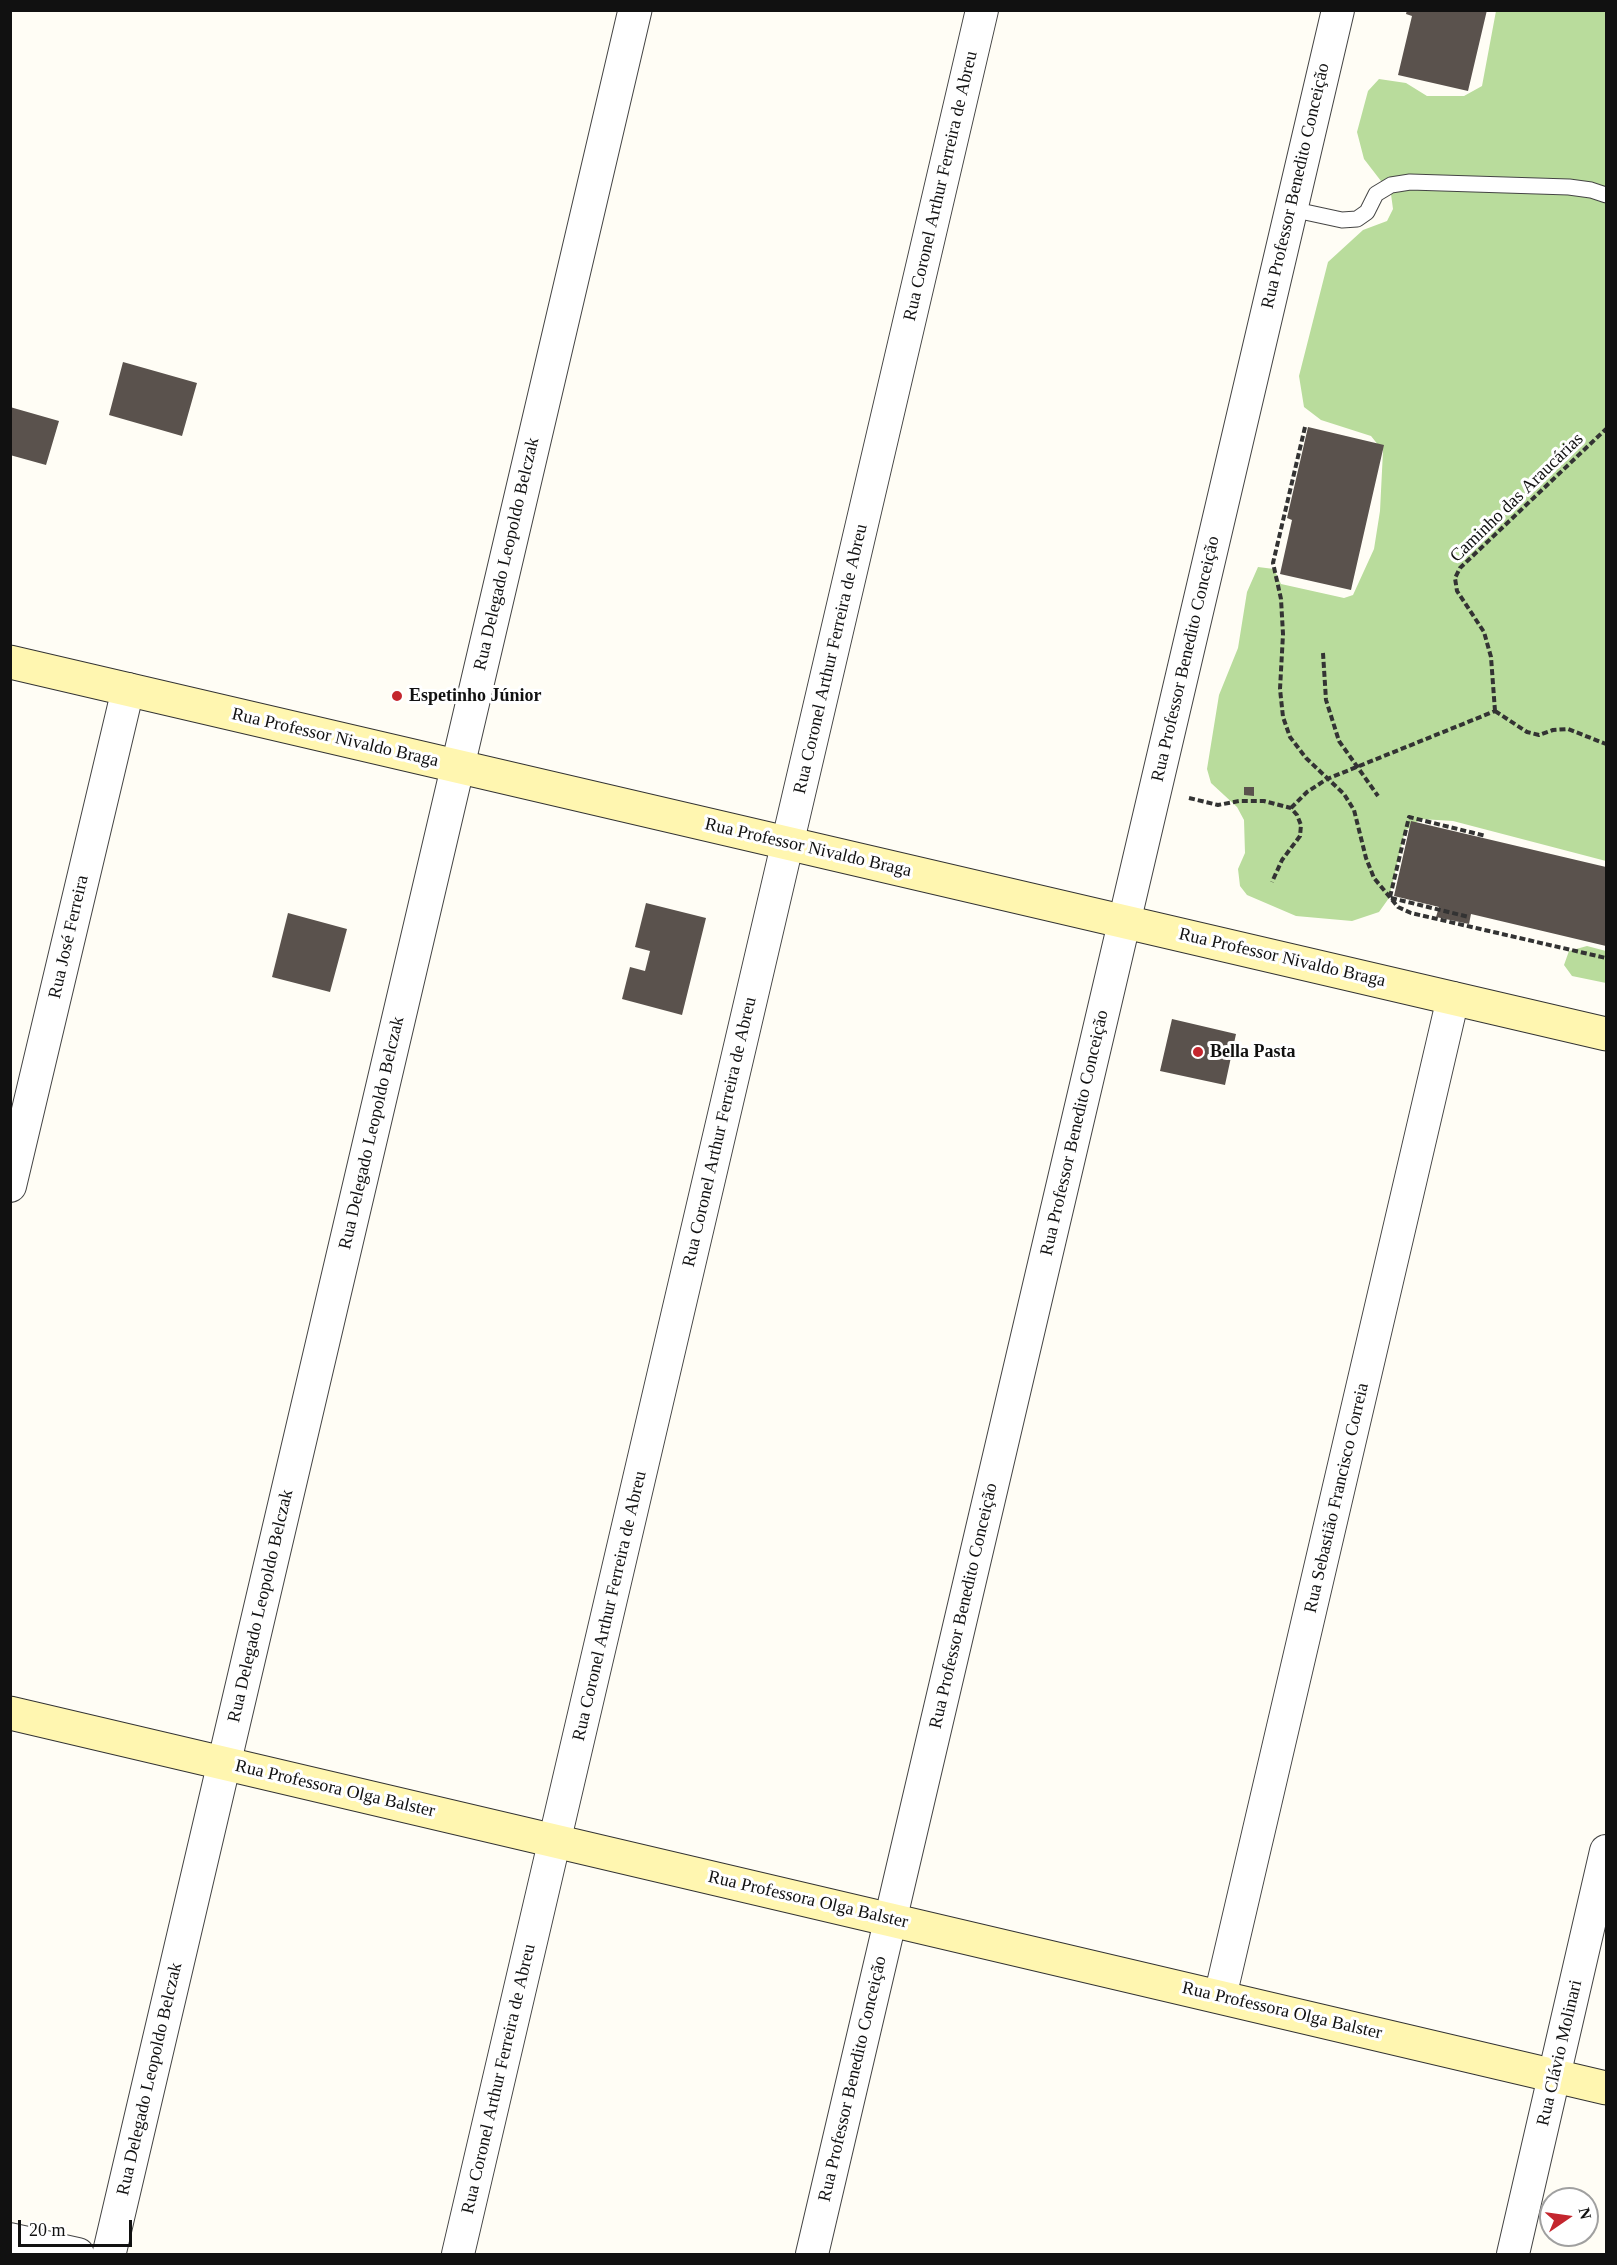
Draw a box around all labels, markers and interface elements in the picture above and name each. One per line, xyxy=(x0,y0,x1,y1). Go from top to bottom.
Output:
street label: Rua Coronel Arthur Ferreira de Abreu xyxy=(899,49,983,323)
street label: Rua Professor Benedito Conceição xyxy=(1257,61,1335,311)
street label: Caminho das Araucárias xyxy=(1446,429,1588,567)
street label: Rua Delegado Leopoldo Belczak xyxy=(470,435,544,673)
street label: Rua Coronel Arthur Ferreira de Abreu xyxy=(789,522,873,796)
street label: Rua Professor Benedito Conceição xyxy=(1147,534,1225,784)
place label: Espetinho Júnior xyxy=(409,685,542,707)
marker: Espetinho Júnior xyxy=(390,689,404,703)
street label: Rua Professor Nivaldo Braga xyxy=(230,704,440,772)
street label: Rua Professor Nivaldo Braga xyxy=(703,814,913,882)
street label: Rua José Ferreira xyxy=(44,873,94,1001)
street label: Rua Professor Nivaldo Braga xyxy=(1177,924,1387,992)
street label: Rua Coronel Arthur Ferreira de Abreu xyxy=(678,995,762,1269)
street label: Rua Professor Benedito Conceição xyxy=(1036,1008,1114,1258)
street label: Rua Delegado Leopoldo Belczak xyxy=(335,1014,409,1252)
place label: Bella Pasta xyxy=(1210,1041,1295,1063)
marker: Bella Pasta xyxy=(1191,1045,1205,1059)
street label: Rua Sebastião Francisco Correia xyxy=(1300,1381,1374,1615)
street label: Rua Coronel Arthur Ferreira de Abreu xyxy=(568,1469,652,1743)
street label: Rua Professor Benedito Conceição xyxy=(925,1481,1003,1731)
street label: Rua Delegado Leopoldo Belczak xyxy=(224,1487,298,1725)
street label: Rua Professora Olga Balster xyxy=(233,1755,437,1823)
street label: Rua Professora Olga Balster xyxy=(706,1866,910,1934)
street label: Rua Coronel Arthur Ferreira de Abreu xyxy=(457,1942,541,2216)
street label: Rua Professor Benedito Conceição xyxy=(814,1954,892,2204)
street label: Rua Delegado Leopoldo Belczak xyxy=(113,1960,187,2198)
street label: Rua Professora Olga Balster xyxy=(1180,1977,1384,2045)
street label: Rua Clávio Molinari xyxy=(1533,1978,1587,2128)
north arrow xyxy=(1539,2187,1599,2247)
text: N xyxy=(1575,2206,1595,2221)
scale bar xyxy=(21,2208,135,2246)
text: 20 m xyxy=(29,2220,66,2240)

